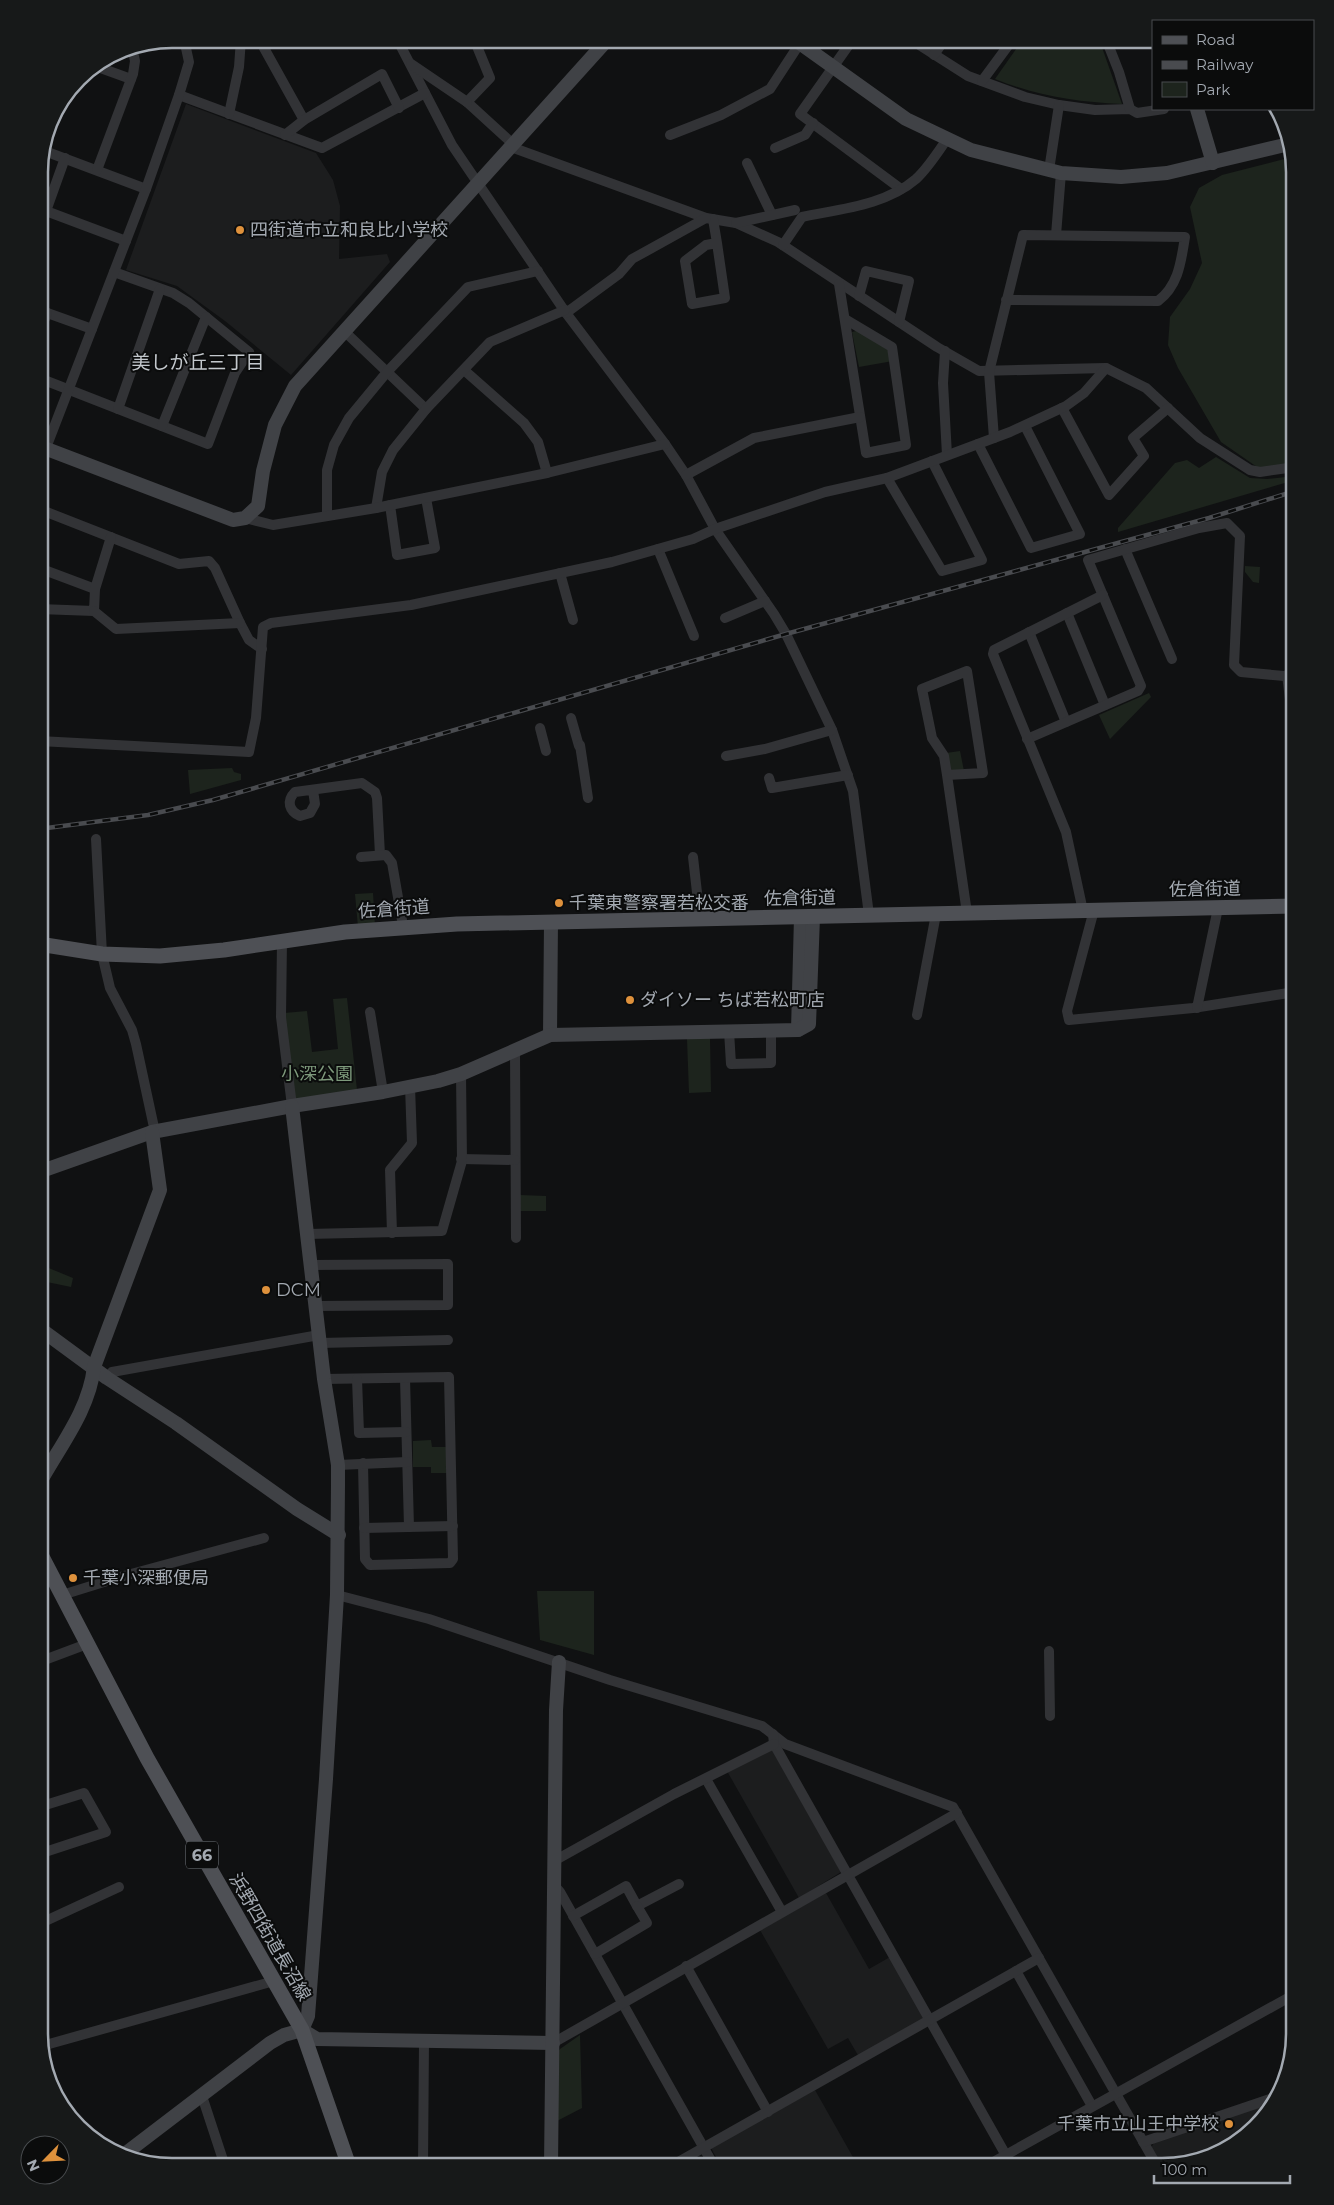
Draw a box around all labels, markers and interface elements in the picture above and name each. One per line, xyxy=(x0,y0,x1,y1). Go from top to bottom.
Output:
legend xyxy=(1152,20,1314,110)
text: Road xyxy=(1196,30,1235,49)
text: Railway xyxy=(1196,55,1254,74)
text: Park xyxy=(1196,80,1230,99)
place label: 四街道市立和良比小学校 xyxy=(250,219,448,241)
marker: 四街道市立和良比小学校 xyxy=(234,224,246,236)
district label: 美しが丘三丁目 xyxy=(131,351,265,374)
street label: 佐倉街道 xyxy=(1169,877,1241,901)
street label: 佐倉街道 xyxy=(764,886,836,910)
place label: 千葉東警察署若松交番 xyxy=(569,892,749,914)
street label: 佐倉街道 xyxy=(357,896,431,922)
marker: 千葉東警察署若松交番 xyxy=(553,897,565,909)
place label: ダイソー ちば若松町店 xyxy=(640,989,825,1011)
marker: ダイソー ちば若松町店 xyxy=(624,994,636,1006)
park label: 小深公園 xyxy=(281,1063,353,1085)
place label: DCM xyxy=(276,1279,321,1301)
marker: DCM xyxy=(260,1284,272,1296)
place label: 千葉小深郵便局 xyxy=(83,1567,209,1589)
marker: 千葉小深郵便局 xyxy=(67,1572,79,1584)
road number: 66 xyxy=(186,1842,218,1868)
street label: 浜野四街道長沼線 xyxy=(224,1869,316,2005)
place label: 千葉市立山王中学校 xyxy=(1057,2113,1219,2135)
marker: 千葉市立山王中学校 xyxy=(1223,2118,1235,2130)
north arrow xyxy=(20,2135,70,2185)
scale bar xyxy=(1154,2152,1290,2184)
text: N xyxy=(23,2156,44,2174)
text: 100 m xyxy=(1162,2160,1207,2179)

